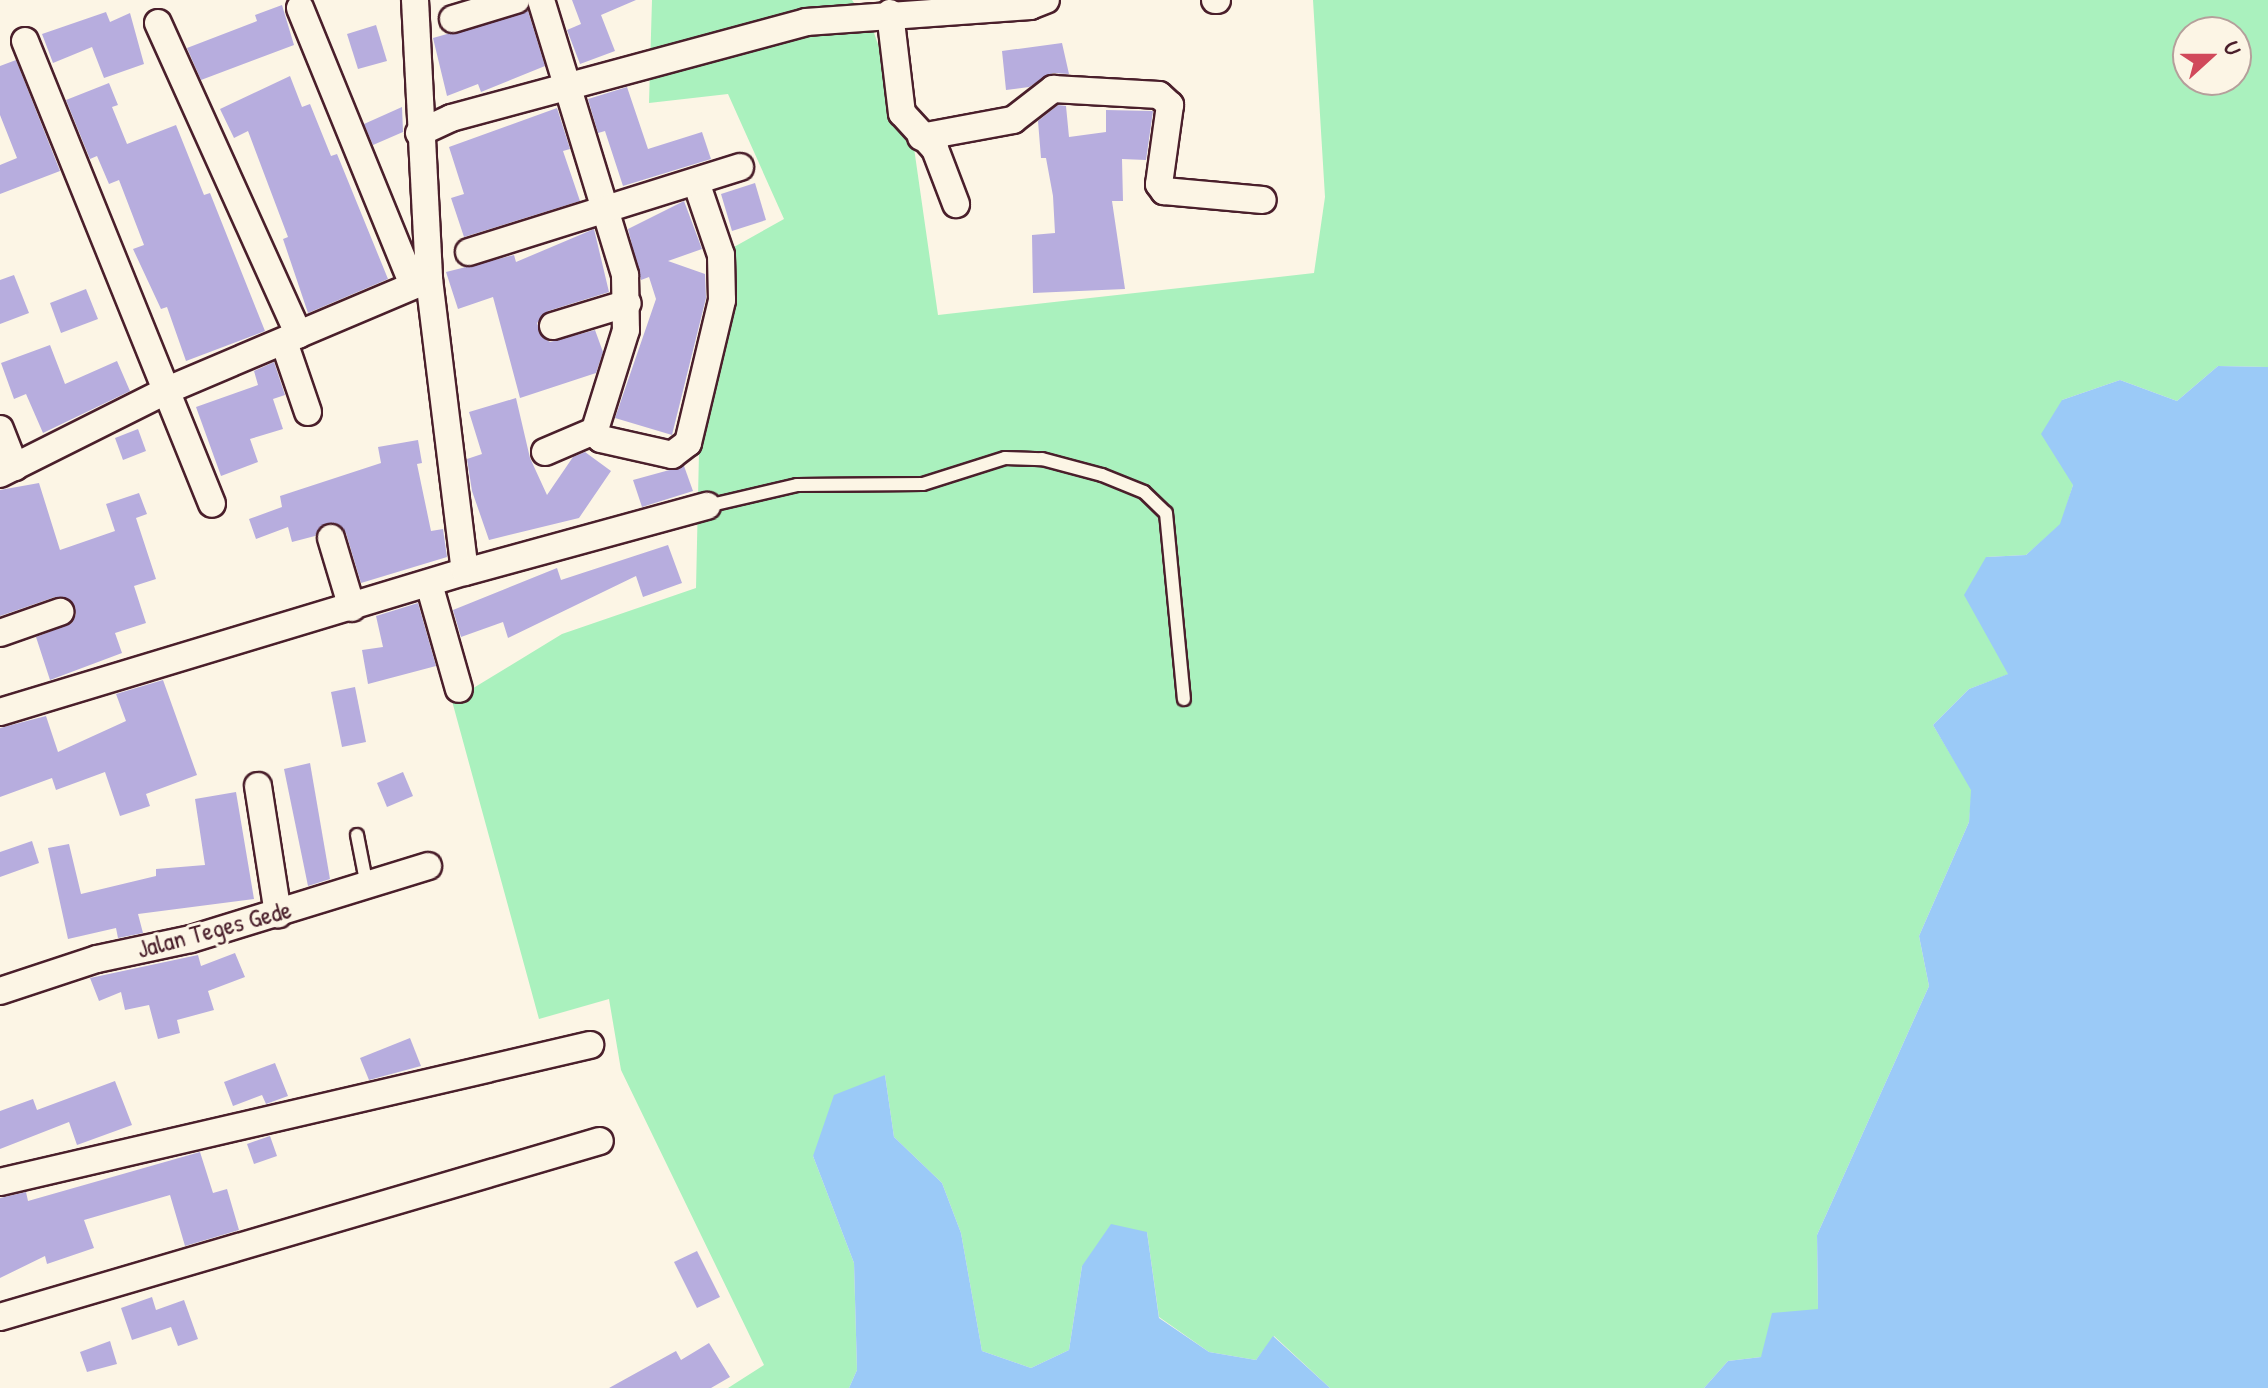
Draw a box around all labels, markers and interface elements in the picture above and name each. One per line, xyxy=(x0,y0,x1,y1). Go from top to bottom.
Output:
north arrow xyxy=(2172,16,2252,96)
text: U xyxy=(2216,37,2249,59)
street label: Jalan Teges Gede xyxy=(133,893,295,965)

